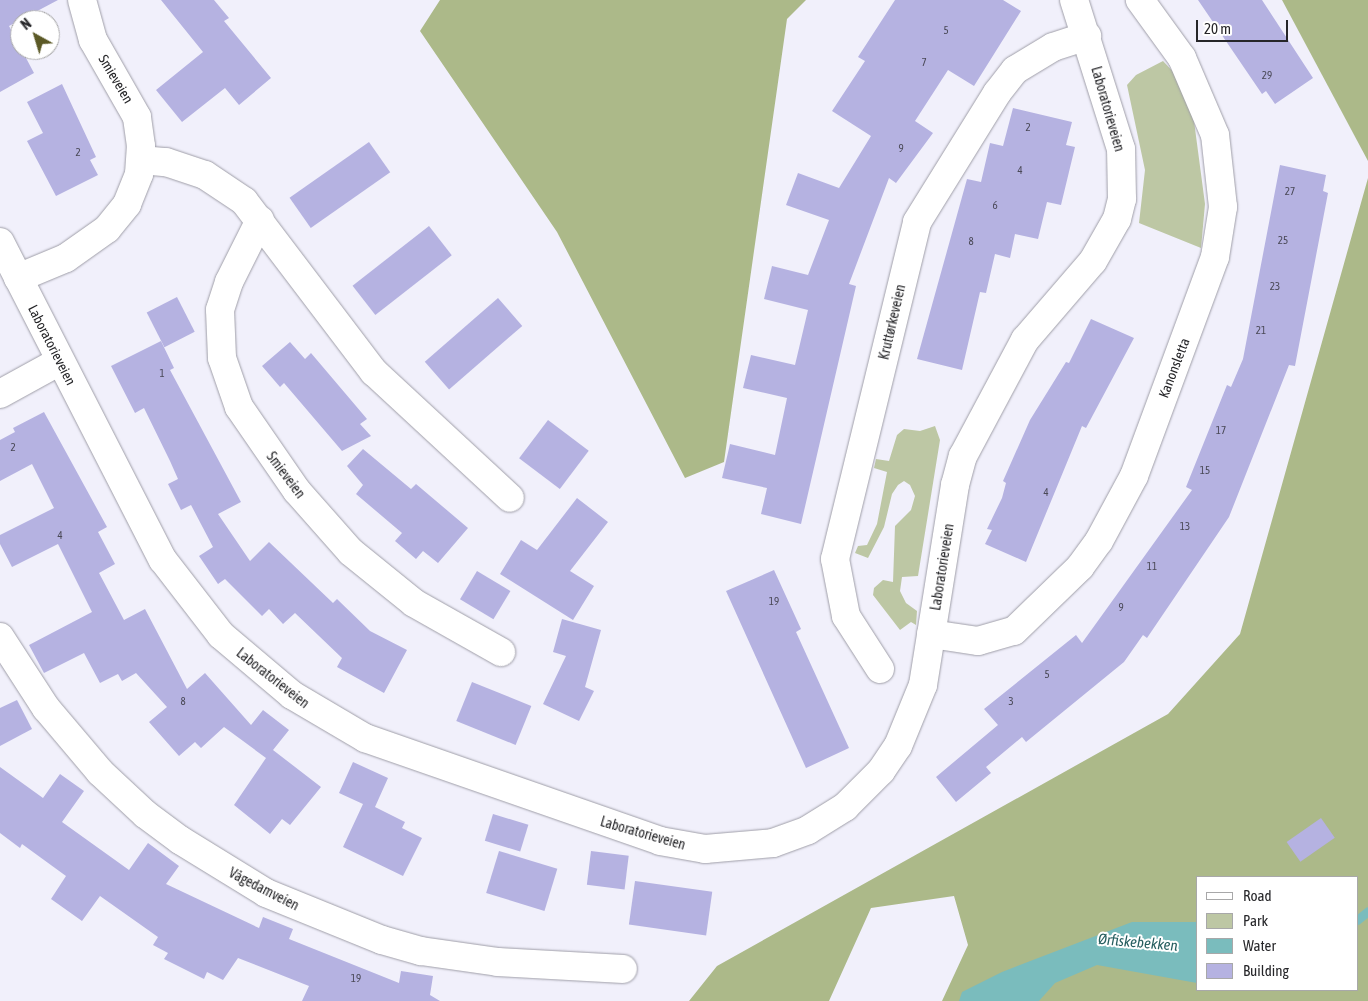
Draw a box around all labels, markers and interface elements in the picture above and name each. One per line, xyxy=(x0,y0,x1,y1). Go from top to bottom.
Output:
north arrow xyxy=(10,10,60,60)
scale bar xyxy=(1198,10,1290,42)
text: N xyxy=(18,15,34,33)
text: 20 m xyxy=(1204,20,1231,37)
house number: 5 xyxy=(943,23,949,37)
street label: Smieveien xyxy=(95,52,137,106)
house number: 7 xyxy=(921,55,927,69)
street label: Laboratorieveien xyxy=(1088,64,1128,154)
house number: 29 xyxy=(1262,68,1272,82)
house number: 2 xyxy=(1025,120,1031,134)
house number: 9 xyxy=(898,141,904,155)
house number: 2 xyxy=(75,145,81,159)
house number: 4 xyxy=(1017,163,1023,177)
house number: 27 xyxy=(1285,184,1295,198)
house number: 6 xyxy=(992,198,998,212)
house number: 25 xyxy=(1278,233,1288,247)
house number: 8 xyxy=(968,234,974,248)
house number: 23 xyxy=(1270,279,1280,293)
street label: Kruttørkeveien xyxy=(875,283,909,361)
street label: Laboratorieveien xyxy=(25,302,79,388)
house number: 21 xyxy=(1256,323,1266,337)
street label: Kanonsletta xyxy=(1155,336,1193,400)
house number: 1 xyxy=(159,366,165,380)
house number: 17 xyxy=(1216,423,1226,437)
house number: 2 xyxy=(10,440,16,454)
street label: Smieveien xyxy=(263,448,309,502)
house number: 15 xyxy=(1200,463,1210,477)
house number: 4 xyxy=(1043,485,1049,499)
house number: 13 xyxy=(1180,519,1190,533)
street label: Laboratorieveien xyxy=(927,522,957,612)
house number: 4 xyxy=(57,528,63,542)
house number: 11 xyxy=(1147,559,1157,573)
house number: 19 xyxy=(769,594,779,608)
house number: 9 xyxy=(1118,600,1124,614)
street label: Laboratorieveien xyxy=(233,644,313,712)
house number: 5 xyxy=(1044,667,1050,681)
house number: 8 xyxy=(180,694,186,708)
house number: 3 xyxy=(1008,694,1014,708)
street label: Laboratorieveien xyxy=(598,813,688,853)
street label: Vågedamveien xyxy=(226,864,302,914)
legend xyxy=(1196,876,1358,991)
text: Road xyxy=(1243,887,1272,904)
text: Park xyxy=(1243,912,1268,929)
water label: Ørfiskebekken xyxy=(1097,930,1179,954)
text: Water xyxy=(1243,937,1276,954)
text: Building xyxy=(1243,962,1289,979)
house number: 19 xyxy=(351,971,361,985)

